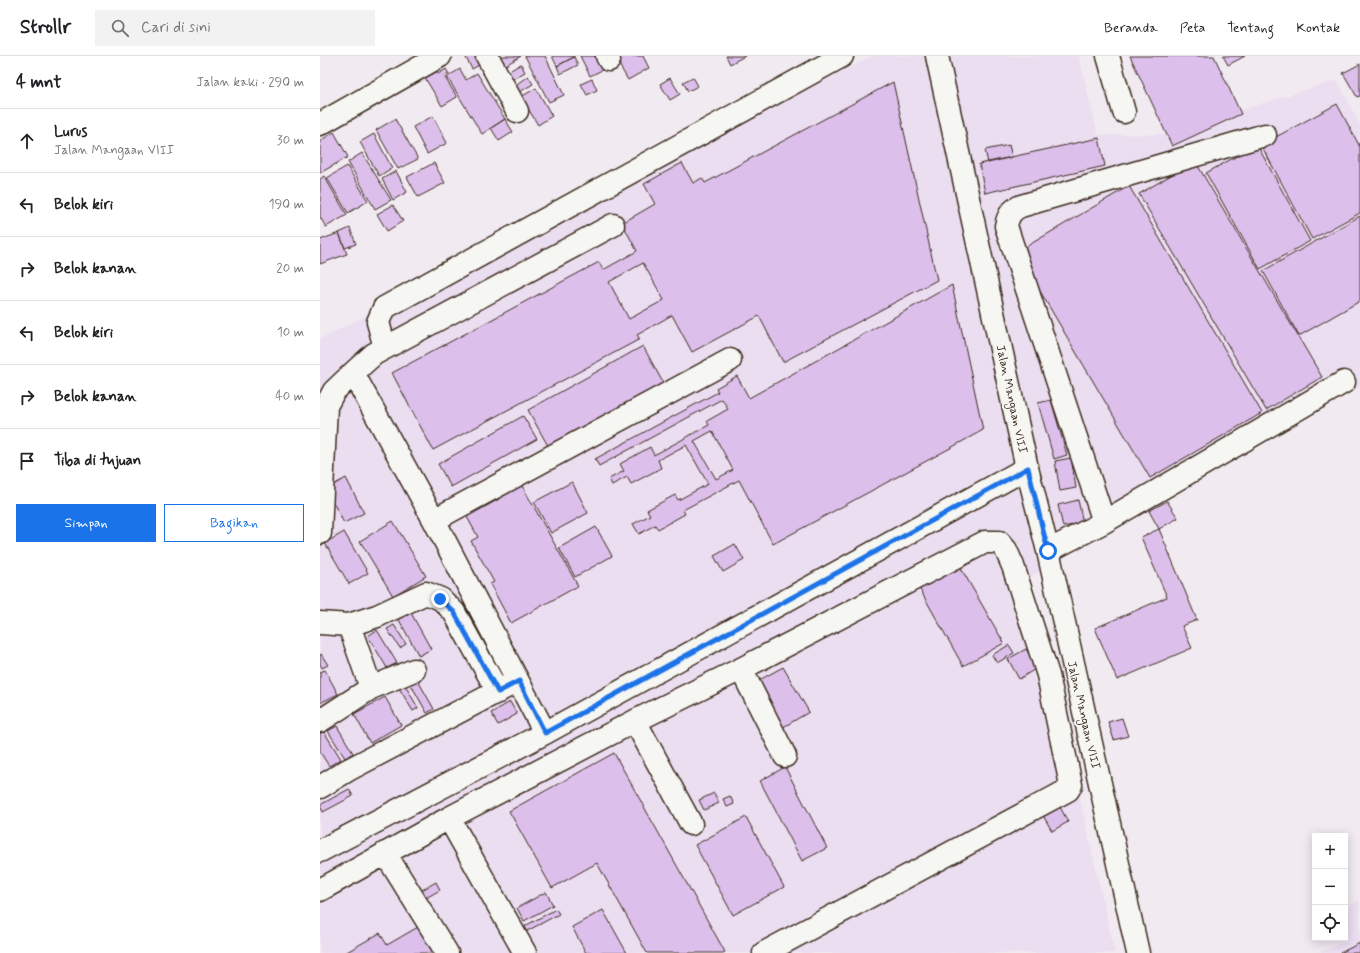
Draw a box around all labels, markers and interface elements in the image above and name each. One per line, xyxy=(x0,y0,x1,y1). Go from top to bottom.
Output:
search box xyxy=(95,10,375,46)
text: Strollr xyxy=(20,15,71,40)
icon: search xyxy=(109,17,131,39)
text: Cari di sini xyxy=(141,18,211,38)
text: Beranda xyxy=(1104,19,1158,37)
text: Peta xyxy=(1180,19,1205,37)
text: Tentang xyxy=(1227,19,1274,37)
text: Kontak xyxy=(1296,19,1340,37)
text: 4 mnt xyxy=(16,71,61,93)
text: Jalan kaki · 290 m xyxy=(196,74,304,91)
text: Lurus xyxy=(54,122,87,142)
icon: ahead xyxy=(16,130,38,152)
text: 30 m xyxy=(277,132,304,149)
text: Jalan Mangaan VIII xyxy=(54,142,174,159)
icon: left xyxy=(16,194,38,216)
text: Belok kiri xyxy=(54,195,113,215)
text: 190 m xyxy=(269,196,304,213)
icon: right xyxy=(16,258,38,280)
text: Belok kanan xyxy=(54,259,137,279)
text: 20 m xyxy=(276,260,304,277)
icon: left xyxy=(16,322,38,344)
text: Belok kiri xyxy=(54,323,113,343)
text: 10 m xyxy=(277,324,304,341)
street label: Jalan Mangaan VIII xyxy=(992,343,1030,455)
icon: right xyxy=(16,386,38,408)
text: Belok kanan xyxy=(54,387,137,407)
text: 40 m xyxy=(275,388,304,405)
icon: arrive xyxy=(16,450,38,472)
text: Tiba di tujuan xyxy=(54,451,141,471)
button: Simpan xyxy=(16,504,156,542)
button: Bagikan xyxy=(164,504,304,542)
route start xyxy=(1039,542,1057,560)
route end xyxy=(431,590,449,608)
street label: Jalan Mangaan VIII xyxy=(1063,659,1103,771)
map controls xyxy=(1312,833,1348,941)
button: + xyxy=(1312,833,1348,869)
button: − xyxy=(1312,869,1348,905)
button: locate xyxy=(1312,905,1348,941)

